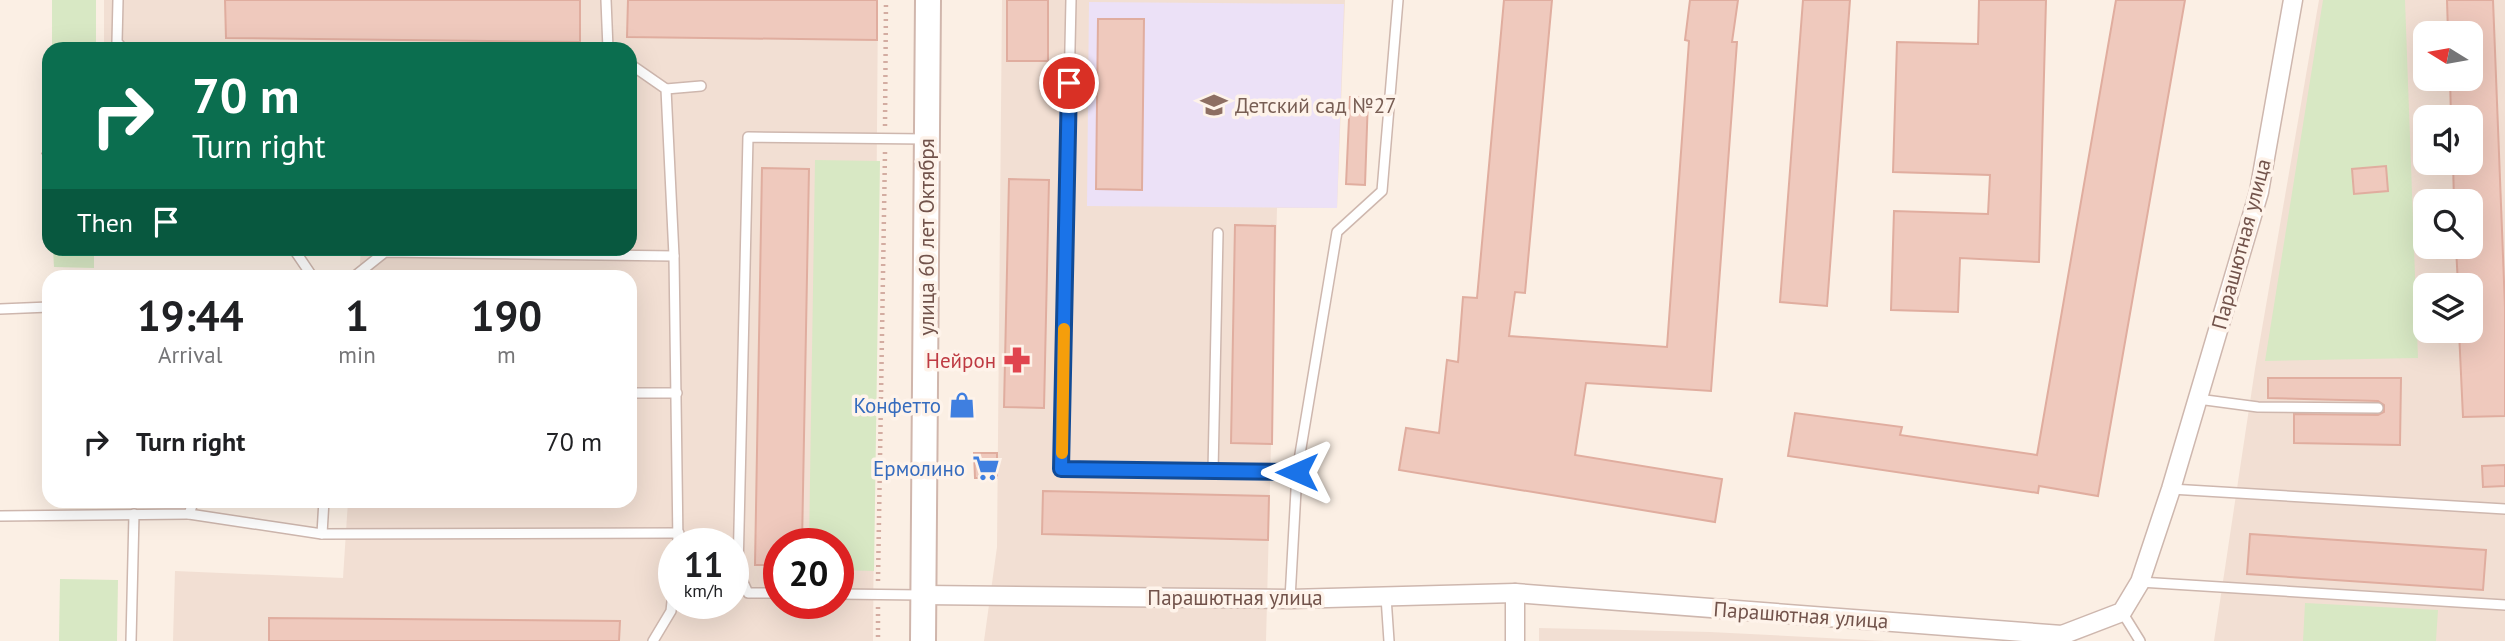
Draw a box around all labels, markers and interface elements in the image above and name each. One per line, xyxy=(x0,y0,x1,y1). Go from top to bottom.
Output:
north arrow xyxy=(2413,21,2483,91)
map controls xyxy=(2413,21,2483,343)
pin xyxy=(1039,53,1099,113)
text: 70 m xyxy=(192,63,299,127)
icon: arrive xyxy=(1050,64,1088,102)
icon: right xyxy=(77,70,168,161)
school or university icon: Детский сад №27 xyxy=(1199,90,1229,120)
place label: Детский сад №27 xyxy=(1235,92,1397,119)
button: sound xyxy=(2413,105,2483,175)
text: Turn right xyxy=(192,125,326,167)
street label: улица 60 лет Октября xyxy=(913,138,940,336)
street label: Парашютная улица xyxy=(2205,156,2277,332)
button: search xyxy=(2413,189,2483,259)
icon: arrive xyxy=(147,203,185,241)
text: Then xyxy=(77,206,133,239)
button: layers xyxy=(2413,273,2483,343)
text: 19:44 xyxy=(137,288,243,343)
text: 1 xyxy=(345,288,369,343)
text: 190 xyxy=(471,288,542,343)
text: Arrival xyxy=(158,340,222,369)
text: min xyxy=(338,340,376,369)
text: m xyxy=(497,340,516,369)
pharmacy icon: Нейрон xyxy=(1002,345,1032,375)
place label: Нейрон xyxy=(926,347,996,374)
shop icon: Конфетто xyxy=(947,390,977,420)
place label: Конфетто xyxy=(854,392,941,419)
icon: right xyxy=(77,423,115,461)
text: Turn right xyxy=(136,425,245,458)
text: 70 m xyxy=(546,425,602,458)
position arrow xyxy=(1260,435,1334,509)
supermarket icon: Ермолино xyxy=(971,453,1001,483)
place label: Ермолино xyxy=(873,455,965,482)
speed limit sign: 20 xyxy=(763,528,854,619)
text: 11 xyxy=(684,541,723,587)
text: km/h xyxy=(684,579,723,602)
street label: Парашютная улица xyxy=(1147,584,1323,611)
street label: Парашютная улица xyxy=(1713,595,1889,635)

